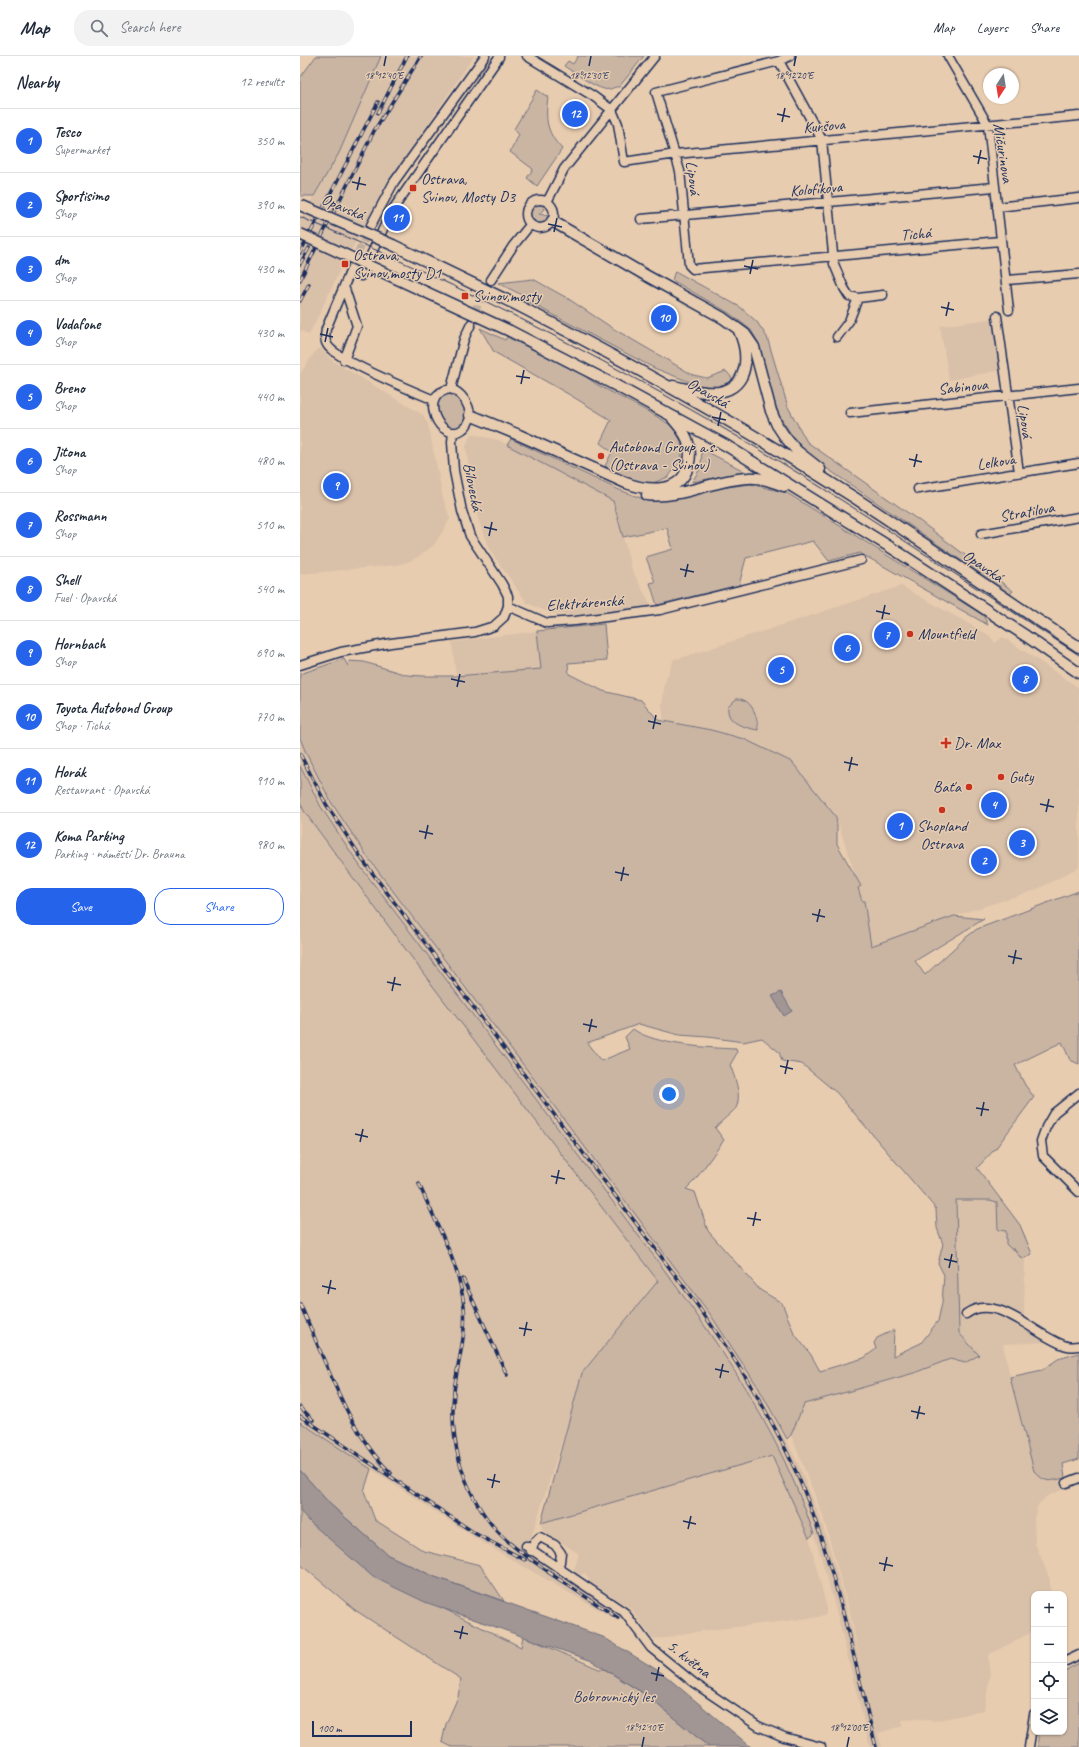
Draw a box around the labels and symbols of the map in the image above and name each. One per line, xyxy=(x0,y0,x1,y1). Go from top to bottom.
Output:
north arrow xyxy=(983,68,1019,104)
text: 18°12'40"E xyxy=(365,69,405,82)
text: 18°12'30"E xyxy=(570,69,610,82)
text: 18°12'20"E xyxy=(775,69,815,82)
pin: 12 xyxy=(562,99,588,129)
street label: Kuršova xyxy=(802,114,847,138)
street label: Mičurinova xyxy=(988,122,1018,185)
street label: Lipová xyxy=(681,160,705,198)
place label: Ostrava, Svinov, Mosty D3 xyxy=(421,169,517,207)
street label: Kolofíkova xyxy=(789,177,844,201)
marker: Ostrava, Svinov, Mosty D3 xyxy=(408,183,418,193)
street label: Opavská xyxy=(319,189,369,226)
pin: 11 xyxy=(384,203,410,233)
street label: Tichá xyxy=(900,223,934,245)
place label: Ostrava, Svinov,mosty D1 xyxy=(353,245,442,283)
marker: Ostrava, Svinov,mosty D1 xyxy=(340,259,350,269)
place label: Svinov,mosty xyxy=(473,286,542,306)
marker: Svinov,mosty xyxy=(460,291,470,301)
pin: 10 xyxy=(651,303,677,333)
street label: Opavská xyxy=(684,373,734,414)
street label: Sabinova xyxy=(937,374,990,400)
street label: Lipová xyxy=(1012,403,1038,441)
place label: Autobond Group a.s. (Ostrava - Svinov) xyxy=(609,437,718,475)
street label: Lelkova xyxy=(976,449,1018,475)
marker: Autobond Group a.s. (Ostrava - Svinov) xyxy=(596,451,606,461)
street label: Bílovecká xyxy=(459,461,488,515)
pin: 9 xyxy=(323,471,349,501)
street label: Stratilova xyxy=(998,497,1057,527)
street label: Opavská xyxy=(959,545,1009,588)
street label: Elektrárenská xyxy=(546,590,626,616)
pin: 7 xyxy=(874,620,900,650)
place label: Mountfield xyxy=(918,624,978,644)
marker: Mountfield xyxy=(905,629,915,639)
pin: 6 xyxy=(834,633,860,663)
pin: 5 xyxy=(768,655,794,685)
pin: 8 xyxy=(1012,664,1038,694)
place label: Dr. Max xyxy=(954,733,1002,753)
marker: Dr. Max xyxy=(941,738,951,748)
place label: Guty xyxy=(1009,767,1035,787)
marker: Guty xyxy=(996,772,1006,782)
place label: Baťa xyxy=(933,777,962,797)
marker: Baťa xyxy=(964,782,974,792)
pin: 4 xyxy=(981,790,1007,820)
marker: Shopland Ostrava xyxy=(937,805,947,815)
pin: 1 xyxy=(887,811,913,841)
place label: Shopland Ostrava xyxy=(917,816,970,854)
pin: 3 xyxy=(1009,828,1035,858)
pin: 2 xyxy=(971,846,997,876)
your location xyxy=(659,1084,679,1104)
street label: 5. května xyxy=(663,1636,716,1683)
park label: Bobrovnický les xyxy=(573,1687,657,1707)
scale bar xyxy=(312,1719,412,1738)
text: 18°12'10"E xyxy=(625,1721,665,1734)
text: 18°12'00"E xyxy=(830,1721,870,1734)

